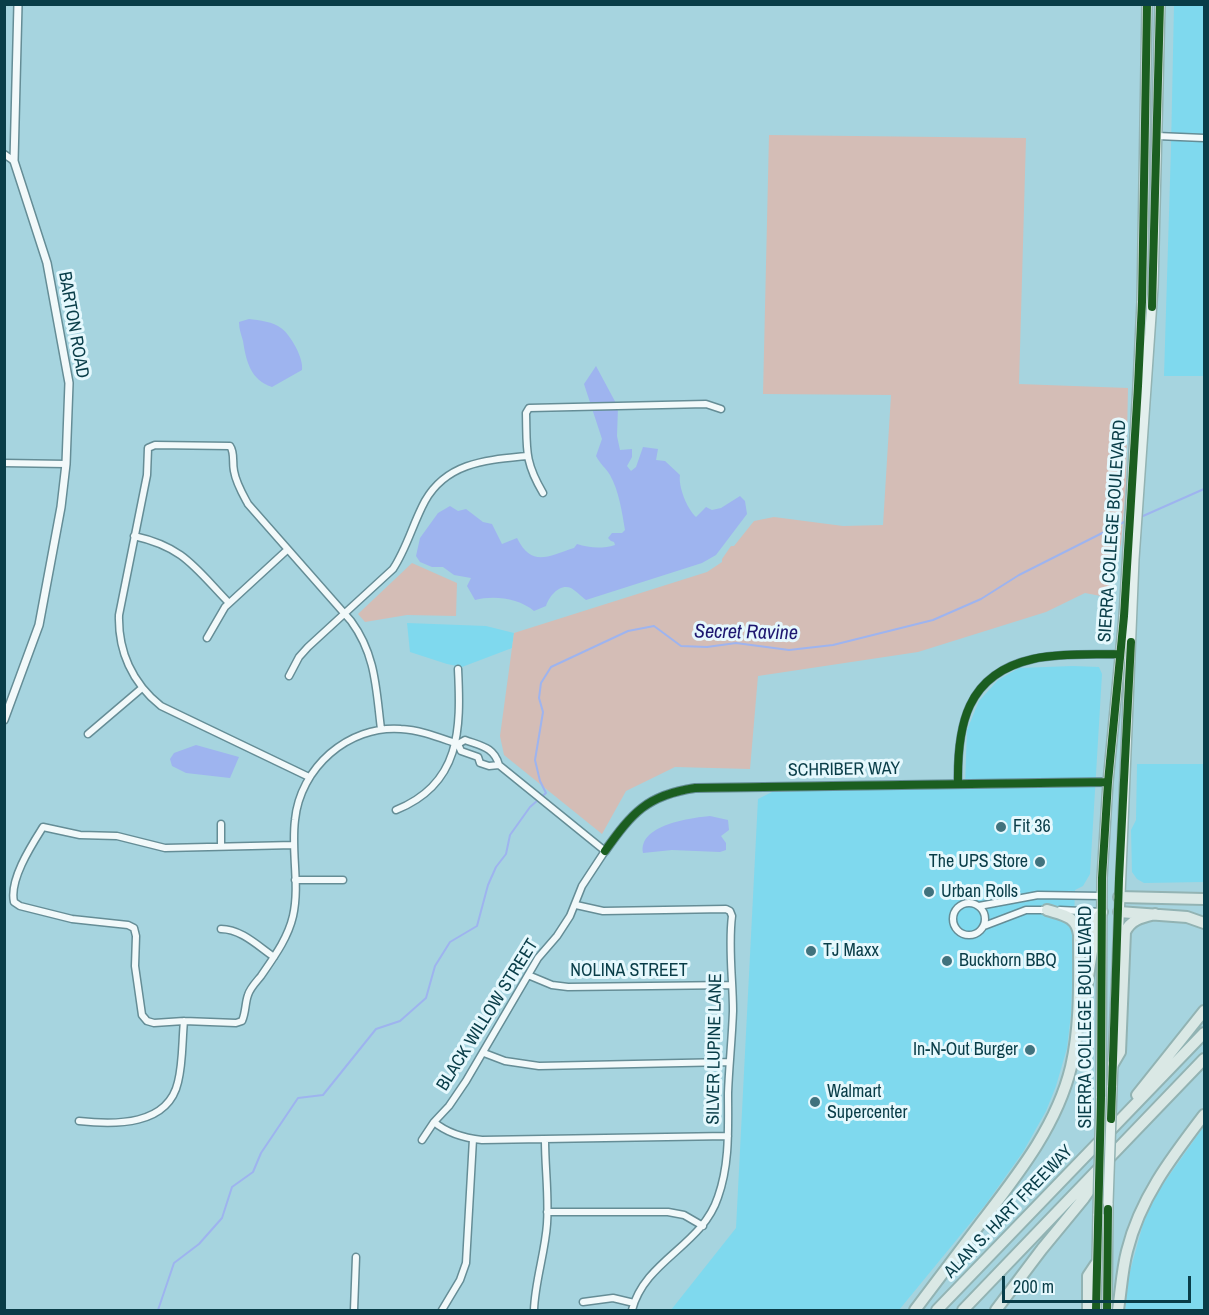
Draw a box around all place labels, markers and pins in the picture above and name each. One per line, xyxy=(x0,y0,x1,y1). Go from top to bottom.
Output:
place label: Fit 36 xyxy=(1013,816,1051,838)
marker: Fit 36 xyxy=(994,820,1008,834)
place label: The UPS Store xyxy=(929,851,1028,873)
marker: The UPS Store xyxy=(1033,855,1047,869)
place label: Urban Rolls xyxy=(941,881,1018,903)
marker: Urban Rolls xyxy=(922,885,936,899)
place label: TJ Maxx xyxy=(823,940,879,962)
marker: TJ Maxx xyxy=(804,944,818,958)
place label: Buckhorn BBQ xyxy=(959,950,1057,972)
marker: Buckhorn BBQ xyxy=(940,954,954,968)
place label: In-N-Out Burger xyxy=(913,1039,1018,1061)
marker: In-N-Out Burger xyxy=(1023,1043,1037,1057)
place label: Walmart Supercenter xyxy=(827,1081,907,1124)
marker: Walmart Supercenter xyxy=(808,1095,822,1109)

